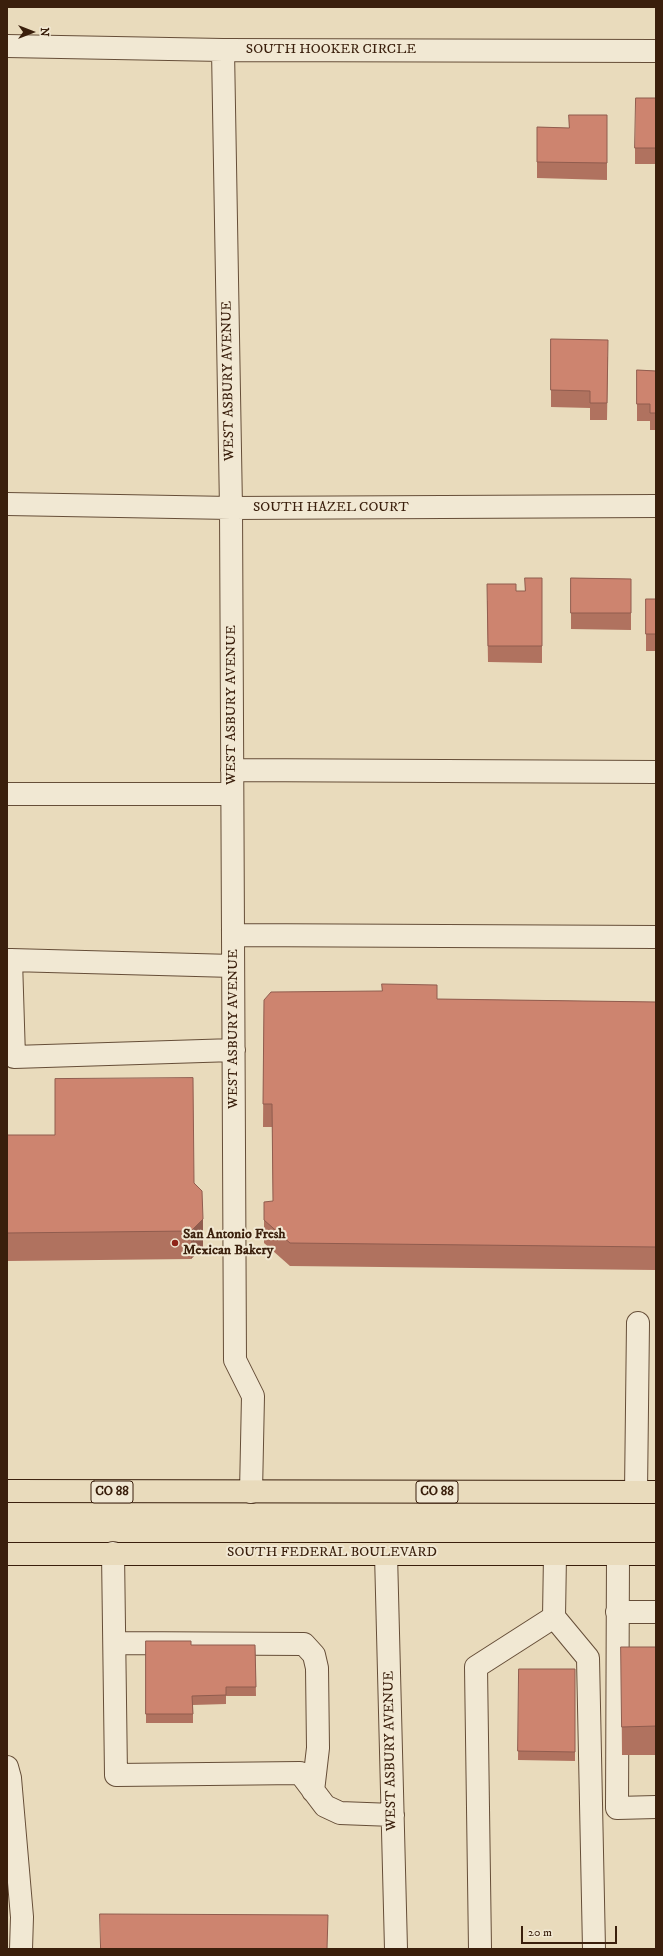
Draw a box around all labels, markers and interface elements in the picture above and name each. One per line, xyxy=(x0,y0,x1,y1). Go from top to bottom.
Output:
north arrow xyxy=(12,12,52,52)
text: N xyxy=(37,27,51,37)
street label: SOUTH HOOKER CIRCLE xyxy=(246,42,416,58)
street label: WEST ASBURY AVENUE xyxy=(219,301,239,461)
street label: SOUTH HAZEL COURT xyxy=(253,500,409,516)
street label: WEST ASBURY AVENUE xyxy=(224,625,240,785)
street label: WEST ASBURY AVENUE xyxy=(226,949,242,1109)
place label: San Antonio Fresh Mexican Bakery xyxy=(183,1227,286,1260)
marker: San Antonio Fresh Mexican Bakery xyxy=(170,1238,180,1248)
road number: CO 88 xyxy=(91,1481,133,1503)
road number: CO 88 xyxy=(416,1481,458,1503)
street label: SOUTH FEDERAL BOULEVARD xyxy=(227,1545,437,1561)
street label: WEST ASBURY AVENUE xyxy=(381,1671,401,1831)
scale bar xyxy=(523,1918,619,1944)
text: 20 m xyxy=(528,1925,552,1940)

